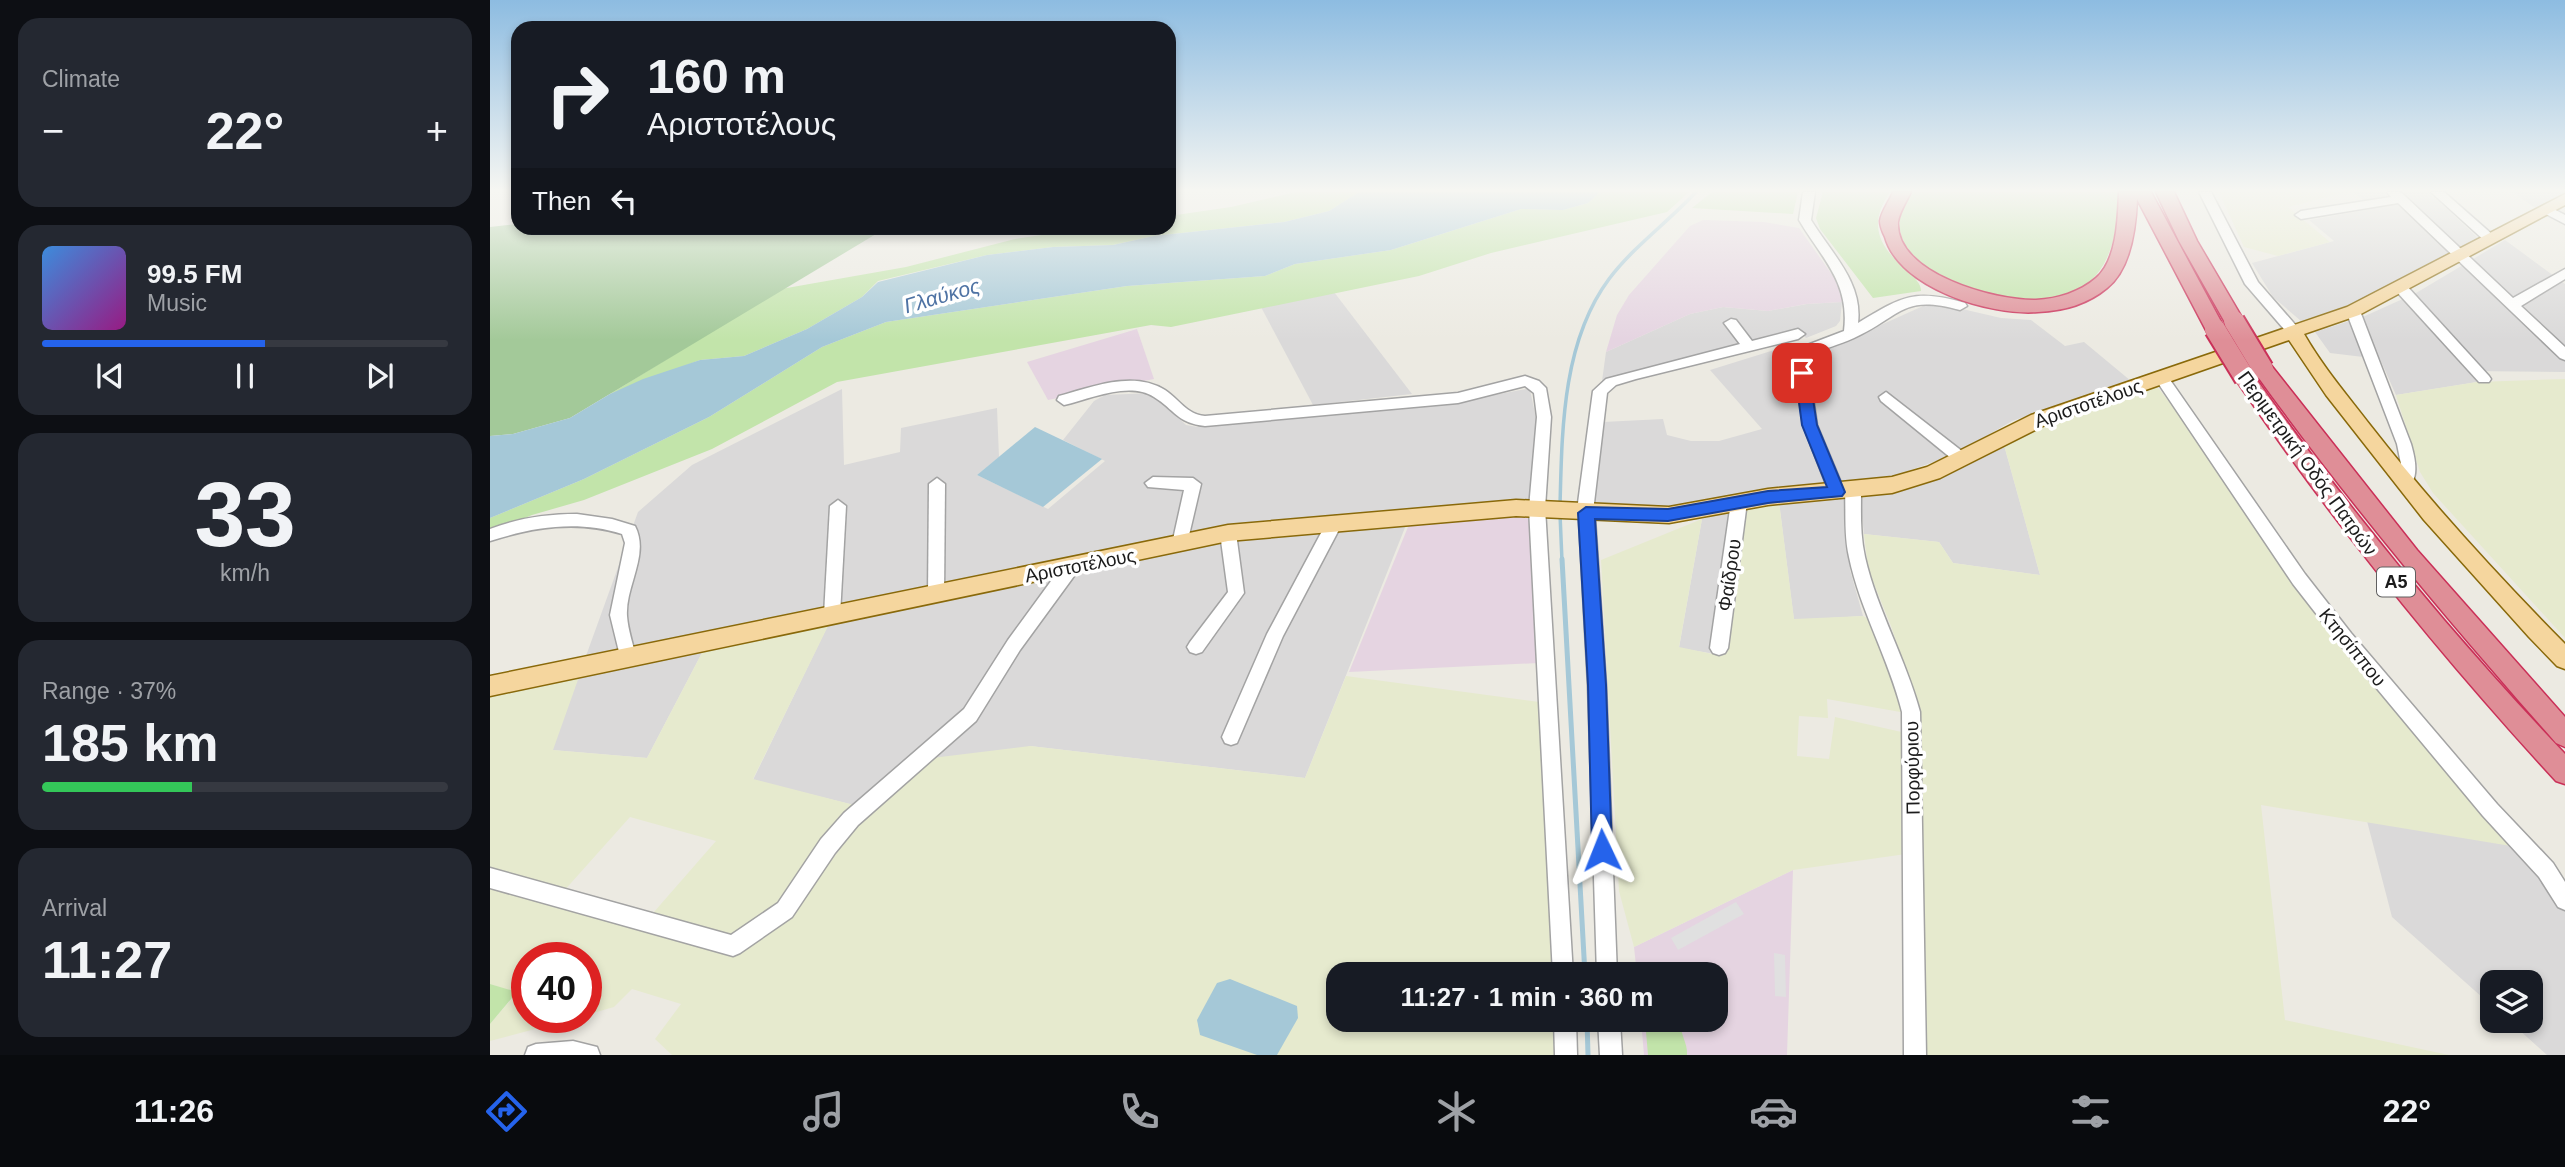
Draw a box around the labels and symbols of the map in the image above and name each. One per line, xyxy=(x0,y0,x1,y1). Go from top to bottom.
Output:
water label: Γλαύκος xyxy=(901,274,983,317)
pin xyxy=(1772,343,1832,403)
street label: Περιμετρική Οδός Πατρών xyxy=(2234,367,2381,559)
street label: Αριστοτέλους xyxy=(2032,375,2145,432)
street label: Φαίδρου xyxy=(1714,538,1745,613)
street label: Αριστοτέλους xyxy=(1023,544,1137,587)
road number: Α5 xyxy=(2377,568,2415,596)
street label: Κτησίππου xyxy=(2315,604,2390,690)
street label: Πορφύριου xyxy=(1901,721,1924,815)
position arrow xyxy=(1565,813,1639,887)
speed limit sign: 40 xyxy=(511,942,602,1033)

